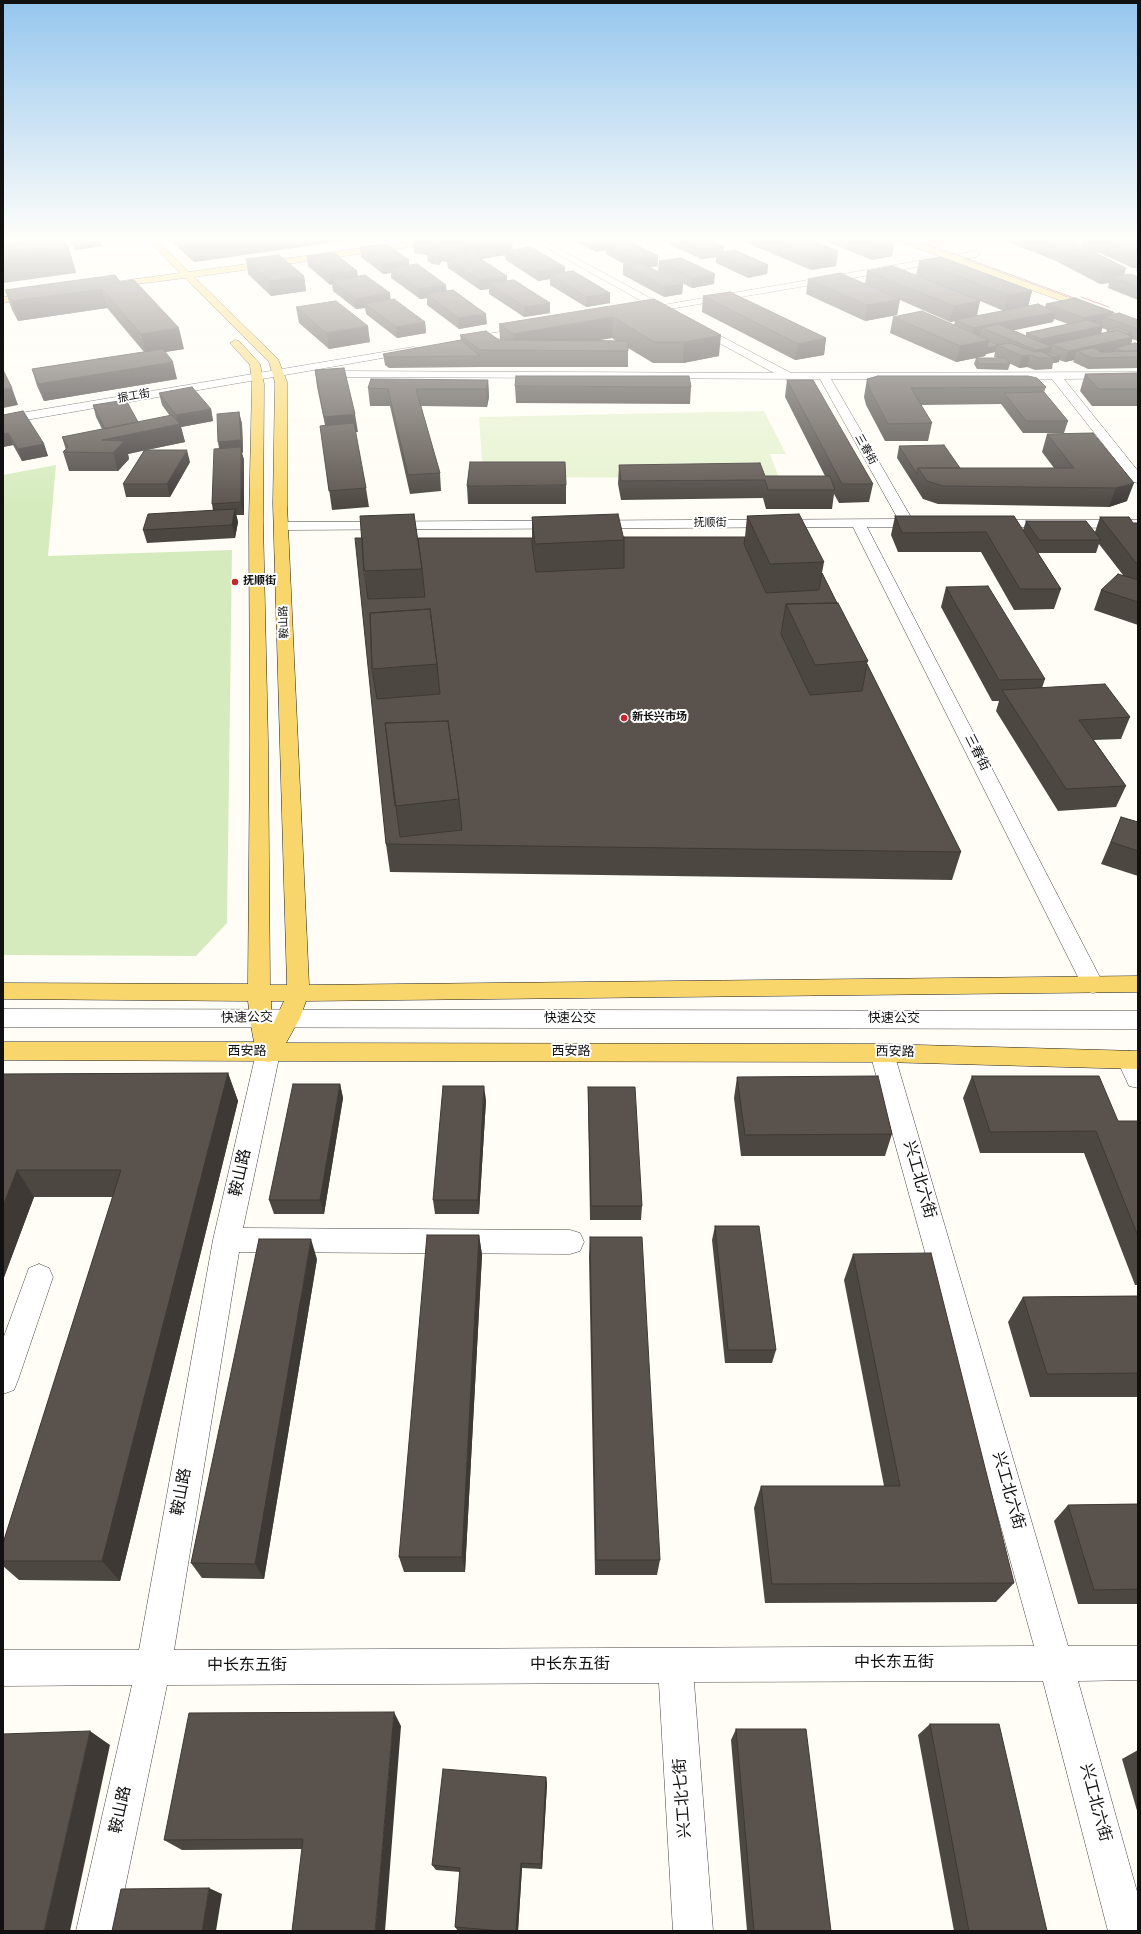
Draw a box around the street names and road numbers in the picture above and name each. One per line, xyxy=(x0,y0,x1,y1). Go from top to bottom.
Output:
street label: 振工街 xyxy=(117,388,151,406)
street label: 三春街 xyxy=(851,432,879,468)
street label: 抚顺街 xyxy=(694,517,726,531)
street label: 鞍山路 xyxy=(278,605,292,639)
street label: 三春街 xyxy=(960,732,992,774)
street label: 快速公交 xyxy=(221,1011,273,1027)
street label: 快速公交 xyxy=(544,1011,596,1027)
street label: 快速公交 xyxy=(868,1011,920,1027)
street label: 西安路 xyxy=(228,1044,266,1060)
street label: 西安路 xyxy=(552,1044,590,1060)
street label: 西安路 xyxy=(875,1045,915,1061)
street label: 兴工北六街 xyxy=(898,1139,938,1221)
street label: 鞍山路 xyxy=(228,1148,256,1198)
street label: 兴工北六街 xyxy=(987,1450,1027,1532)
street label: 鞍山路 xyxy=(169,1467,197,1517)
street label: 中长东五街 xyxy=(854,1654,934,1674)
street label: 中长东五街 xyxy=(530,1656,610,1676)
street label: 中长东五街 xyxy=(207,1657,287,1677)
street label: 兴工北七街 xyxy=(672,1757,696,1839)
street label: 兴工北六街 xyxy=(1074,1762,1114,1844)
street label: 鞍山路 xyxy=(108,1785,136,1835)

